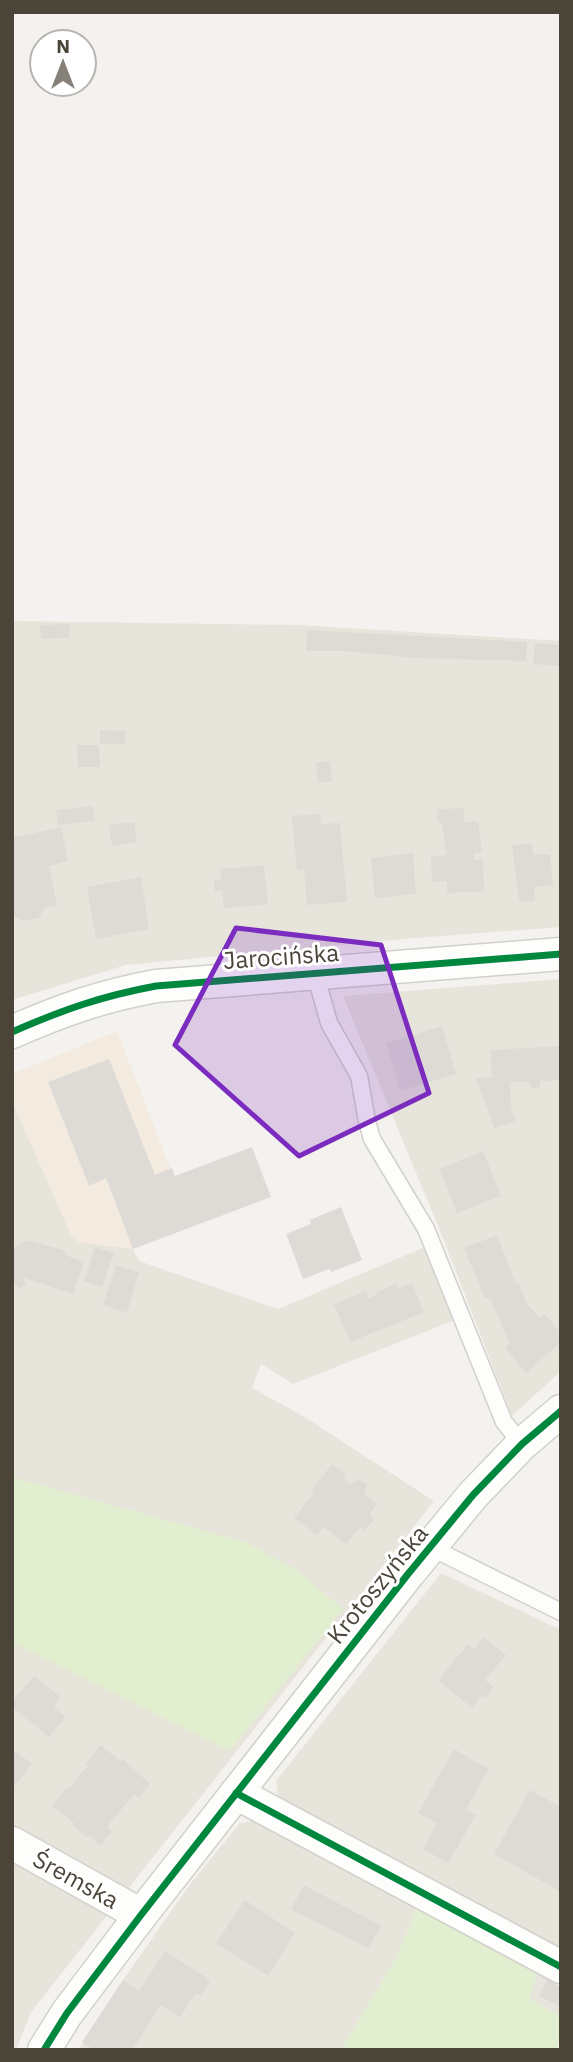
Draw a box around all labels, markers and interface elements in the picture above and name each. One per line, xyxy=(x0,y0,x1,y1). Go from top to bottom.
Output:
north arrow xyxy=(28,28,98,98)
text: N xyxy=(56,34,70,58)
street label: Jarocińska xyxy=(222,936,340,976)
street label: Krotoszyńska xyxy=(319,1518,435,1650)
street label: Śremska xyxy=(27,1842,125,1916)

